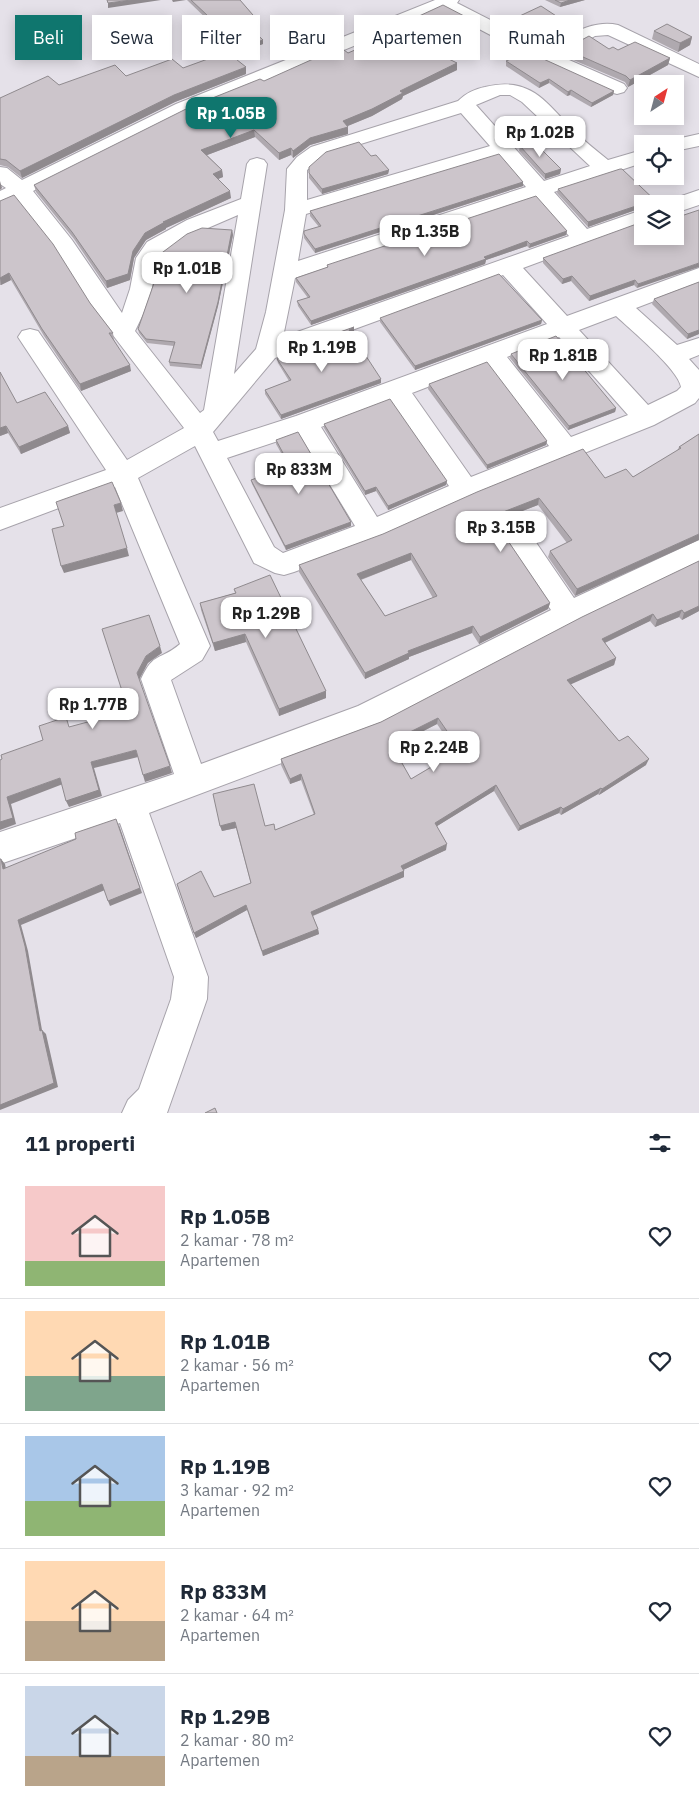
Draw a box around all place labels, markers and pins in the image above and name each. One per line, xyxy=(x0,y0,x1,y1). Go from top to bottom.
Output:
pin: Rp 1.05B xyxy=(179,96,283,139)
pin: Rp 1.02B xyxy=(488,116,592,158)
pin: Rp 1.35B xyxy=(373,214,477,257)
pin: Rp 1.01B xyxy=(135,252,239,294)
pin: Rp 1.19B xyxy=(270,330,374,373)
pin: Rp 1.81B xyxy=(511,338,615,381)
pin: Rp 833M xyxy=(253,452,345,495)
pin: Rp 3.15B xyxy=(449,510,553,553)
pin: Rp 1.29B xyxy=(214,596,318,639)
pin: Rp 1.77B xyxy=(41,688,145,730)
pin: Rp 2.24B xyxy=(382,730,486,773)

